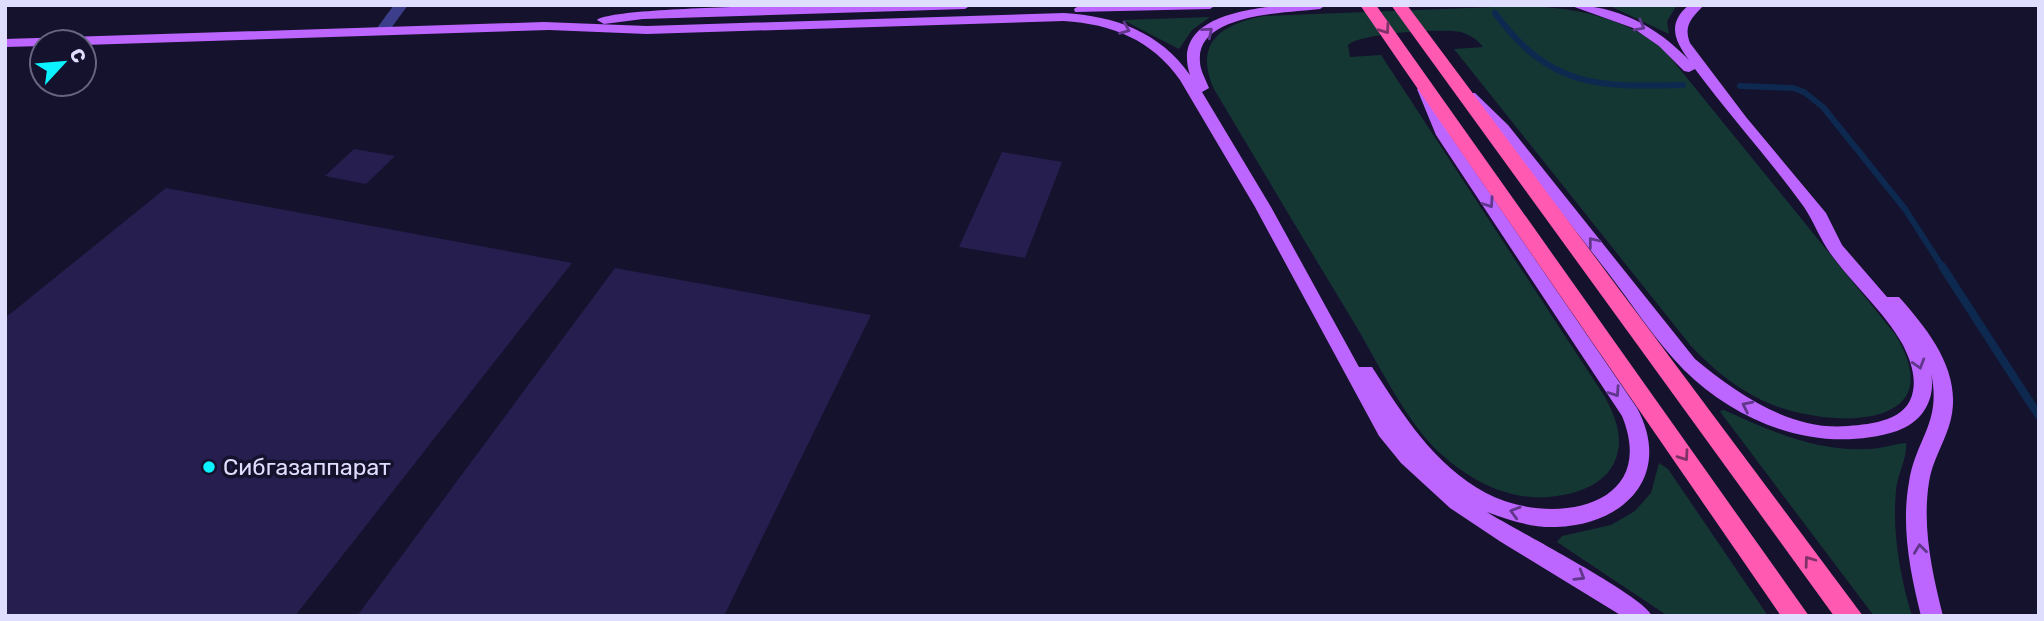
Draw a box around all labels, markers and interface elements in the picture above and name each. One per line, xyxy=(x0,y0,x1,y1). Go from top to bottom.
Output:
one-way arrow xyxy=(1633,17,1645,31)
one-way arrow xyxy=(1118,21,1130,35)
one-way arrow xyxy=(1376,21,1389,34)
one-way arrow xyxy=(1200,27,1212,40)
north arrow xyxy=(28,28,98,98)
text: С xyxy=(65,45,91,67)
one-way arrow xyxy=(1480,195,1493,208)
one-way arrow xyxy=(1588,237,1601,249)
one-way arrow xyxy=(1910,358,1925,370)
one-way arrow xyxy=(1607,384,1620,397)
one-way arrow xyxy=(1742,400,1754,414)
one-way arrow xyxy=(1676,448,1688,461)
place label: Сибгазаппарат xyxy=(223,453,391,481)
marker: Сибгазаппарат xyxy=(201,459,217,475)
one-way arrow xyxy=(1510,506,1522,521)
one-way arrow xyxy=(1912,543,1927,554)
one-way arrow xyxy=(1805,556,1817,569)
one-way arrow xyxy=(1572,567,1585,580)

